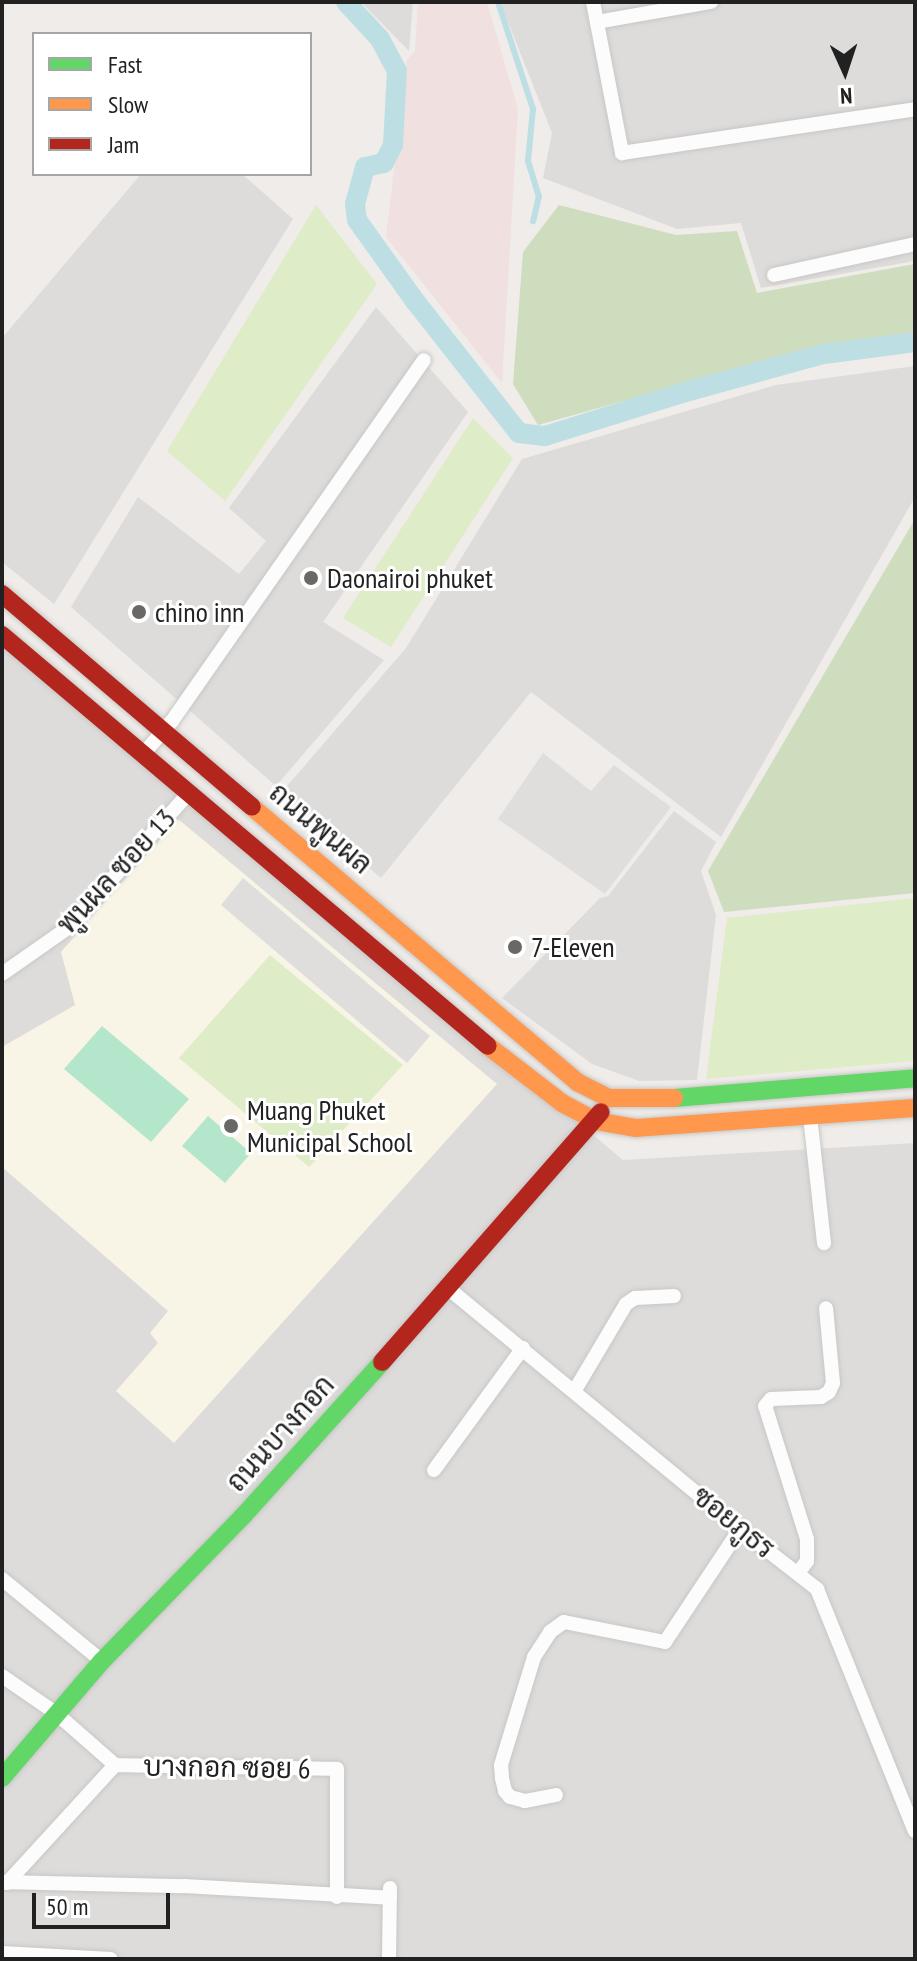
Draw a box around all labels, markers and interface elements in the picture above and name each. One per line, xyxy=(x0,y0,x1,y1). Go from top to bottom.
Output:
legend xyxy=(32,32,312,176)
north arrow xyxy=(805,32,885,112)
text: Fast xyxy=(108,49,142,80)
text: N xyxy=(840,82,853,110)
text: Slow xyxy=(108,89,148,120)
text: Jam xyxy=(108,129,139,160)
place label: Daonairoi phuket xyxy=(327,561,493,595)
marker: Daonairoi phuket xyxy=(302,569,320,587)
place label: chino inn xyxy=(155,595,244,629)
marker: chino inn xyxy=(130,603,148,621)
street label: ถนนพูนผล xyxy=(263,775,379,881)
street label: พูนผล ซอย 13 xyxy=(50,802,182,940)
place label: 7-Eleven xyxy=(531,930,615,964)
marker: 7-Eleven xyxy=(506,938,524,956)
place label: Muang Phuket Municipal School xyxy=(247,1093,412,1159)
marker: Muang Phuket Municipal School xyxy=(222,1117,240,1135)
street label: ถนนบางกอก xyxy=(219,1368,341,1498)
street label: ซอยภูธร xyxy=(686,1479,782,1565)
street label: บางกอก ซอย 6 xyxy=(143,1749,311,1785)
scale bar xyxy=(36,1877,174,1927)
text: 50 m xyxy=(46,1891,88,1922)

